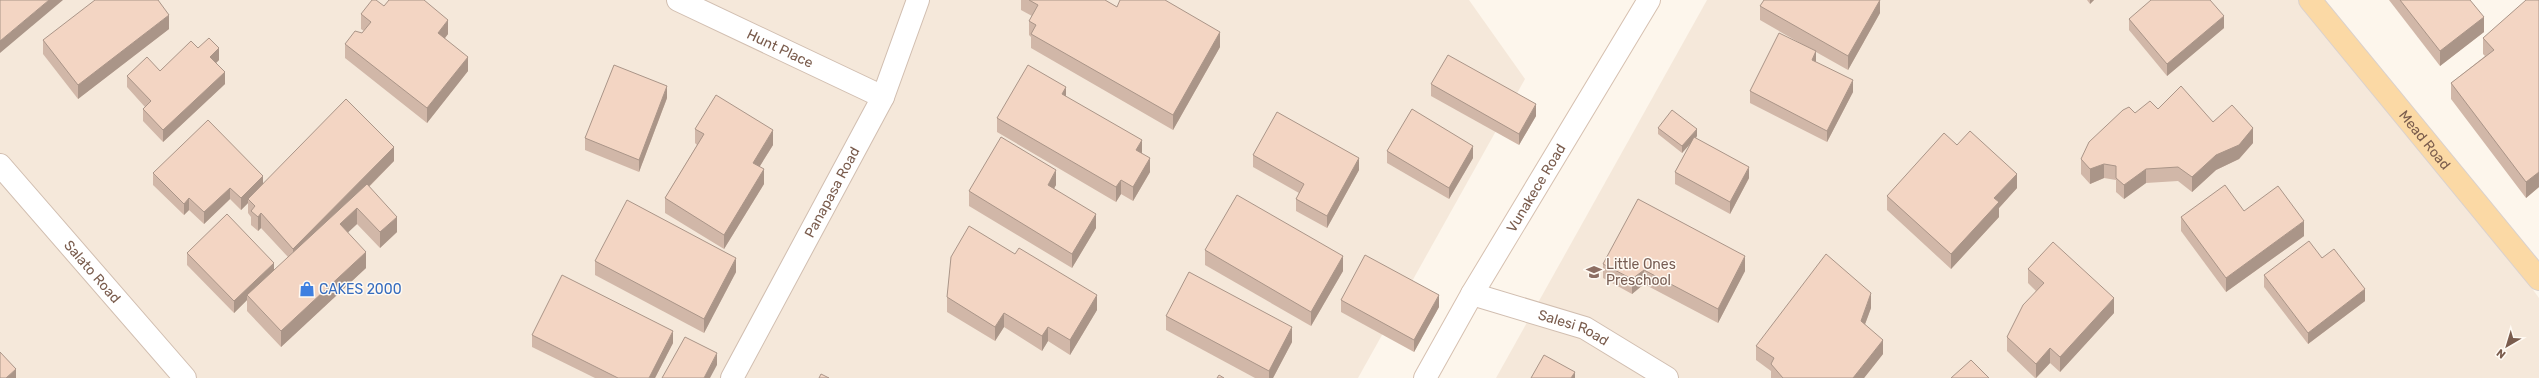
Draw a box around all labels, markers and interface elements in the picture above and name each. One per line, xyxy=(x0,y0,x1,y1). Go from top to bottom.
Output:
street label: Hunt Place xyxy=(744,26,816,72)
street label: Mead Road xyxy=(2395,107,2454,173)
street label: Vunakece Road xyxy=(1503,141,1569,236)
street label: Panapasa Road xyxy=(801,144,864,241)
street label: Salato Road xyxy=(60,237,124,307)
place label: Little Ones Preschool xyxy=(1606,256,1676,289)
school or university icon: Little Ones Preschool xyxy=(1585,263,1603,281)
shop icon: CAKES 2000 xyxy=(298,280,316,298)
place label: CAKES 2000 xyxy=(319,281,402,298)
street label: Salesi Road xyxy=(1536,306,1612,349)
north arrow xyxy=(2487,326,2527,366)
text: N xyxy=(2494,346,2508,361)

